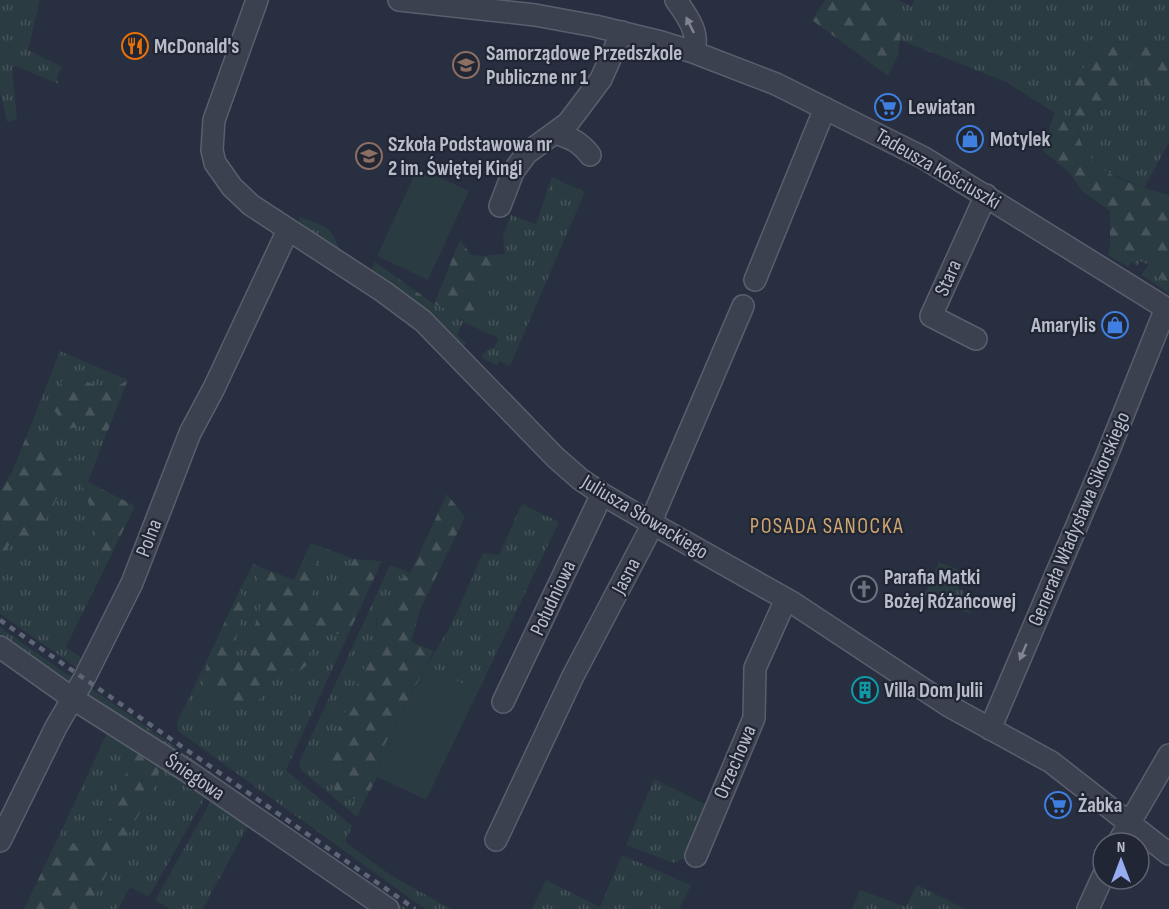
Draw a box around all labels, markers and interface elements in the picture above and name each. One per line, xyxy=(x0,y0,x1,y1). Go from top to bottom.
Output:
one-way arrow xyxy=(686,16,695,33)
restaurant icon: McDonald's xyxy=(120,31,150,61)
place label: McDonald's xyxy=(154,34,239,59)
place label: Samorządowe Przedszkole Publiczne nr 1 xyxy=(486,41,682,90)
school or university icon: Samorządowe Przedszkole Publiczne nr 1 xyxy=(451,50,481,80)
supermarket icon: Lewiatan xyxy=(873,92,903,122)
place label: Lewiatan xyxy=(908,95,975,120)
street label: Tadeusza Kościuszki xyxy=(871,123,1005,215)
shop icon: Motylek xyxy=(955,124,985,154)
place label: Motylek xyxy=(990,127,1050,152)
place label: Szkoła Podstawowa nr 2 im. Świętej Kingi xyxy=(388,132,553,181)
school or university icon: Szkoła Podstawowa nr 2 im. Świętej Kingi xyxy=(354,141,384,171)
street label: Stara xyxy=(929,256,967,300)
shop icon: Amarylis xyxy=(1100,310,1130,340)
place label: Amarylis xyxy=(1030,313,1096,338)
street label: Generała Władysława Sikorskiego xyxy=(1022,408,1136,630)
street label: Juliusza Słowackiego xyxy=(576,469,713,565)
district label: POSADA SANOCKA xyxy=(750,513,904,540)
street label: Polna xyxy=(130,516,168,560)
street label: Jasna xyxy=(606,554,646,599)
street label: Południowa xyxy=(525,556,581,640)
place label: Parafia Matki Bożej Różańcowej xyxy=(884,565,1016,614)
church icon: Parafia Matki Bożej Różańcowej xyxy=(849,574,879,604)
one-way arrow xyxy=(1018,644,1028,662)
building icon: Villa Dom Julii xyxy=(850,675,880,705)
place label: Villa Dom Julii xyxy=(884,678,983,703)
street label: Orzechowa xyxy=(708,721,762,803)
street label: Śniegowa xyxy=(160,748,230,806)
supermarket icon: Żabka xyxy=(1043,790,1073,820)
place label: Żabka xyxy=(1078,793,1122,818)
north arrow xyxy=(1091,831,1151,891)
text: N xyxy=(1117,838,1125,857)

